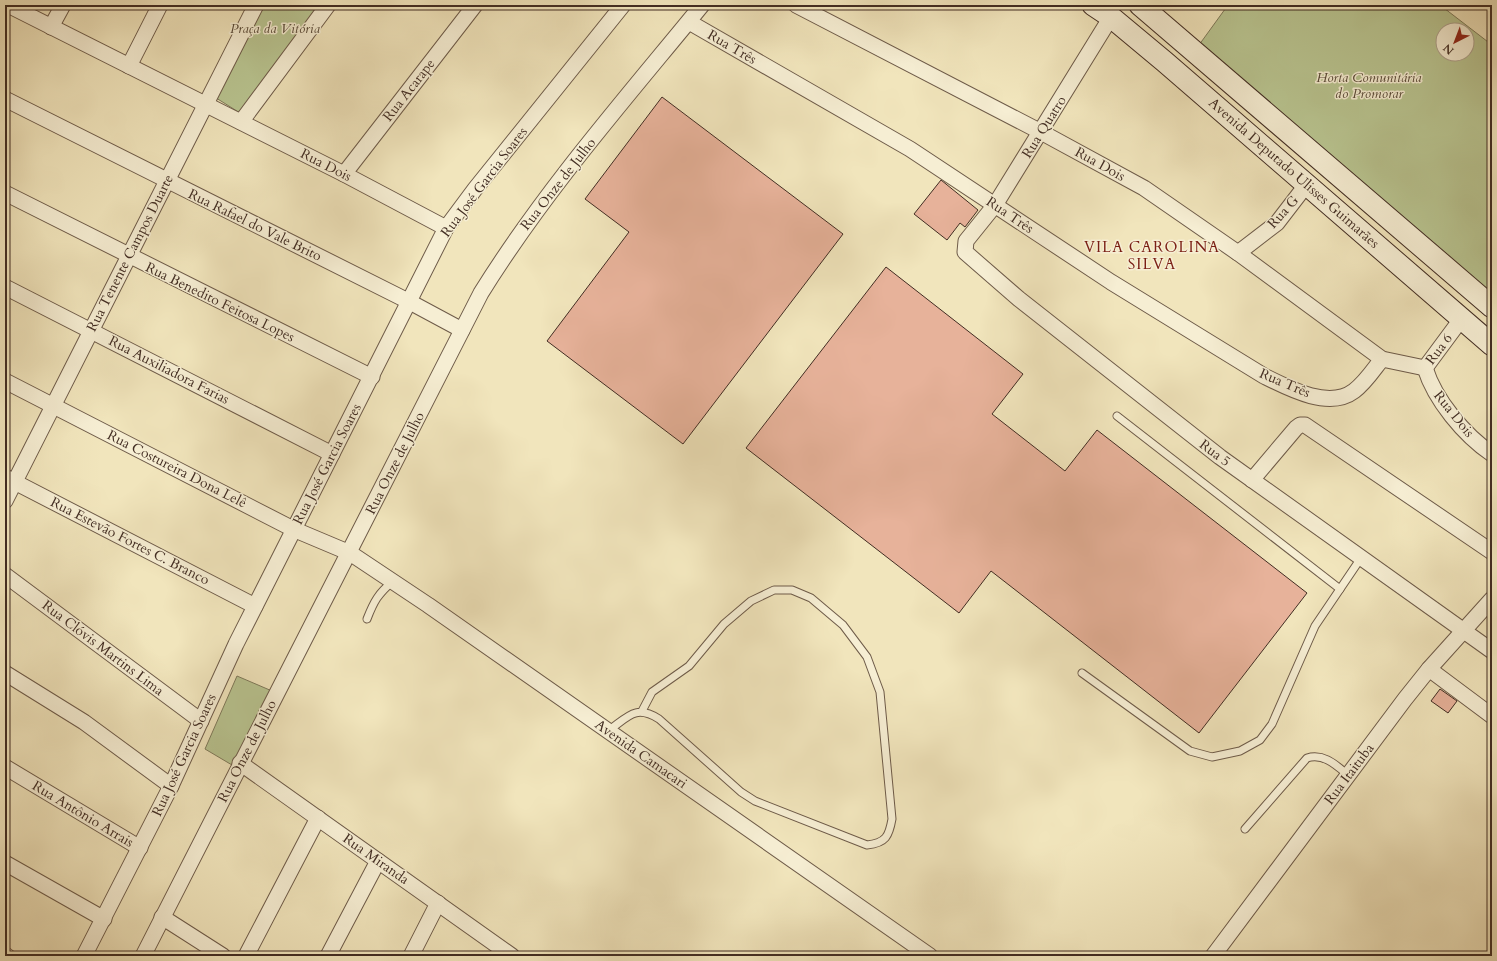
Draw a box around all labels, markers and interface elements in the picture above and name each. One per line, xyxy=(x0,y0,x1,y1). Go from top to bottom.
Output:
park label: Praça da Vitória xyxy=(230,19,320,38)
north arrow xyxy=(1435,22,1475,62)
street label: Rua Três xyxy=(704,25,760,69)
text: N xyxy=(1440,40,1457,58)
street label: Rua Acarape xyxy=(379,55,439,125)
park label: Horta Comunitária do Promorar xyxy=(1316,68,1422,103)
street label: Rua Quatro xyxy=(1017,92,1071,162)
street label: Avenida Deputado Ulisses Guimarães xyxy=(1205,93,1384,253)
street label: Rua José Garcia Soares xyxy=(436,123,532,241)
street label: Rua Onze de Julho xyxy=(516,134,600,234)
street label: Rua Dois xyxy=(1071,142,1129,186)
street label: Rua Dois xyxy=(297,144,355,186)
street label: Rua Tenente Campos Duarte xyxy=(82,171,178,335)
street label: Rua Rafael do Vale Brito xyxy=(185,184,325,266)
street label: Rua G xyxy=(1263,191,1303,233)
street label: Rua Três xyxy=(982,192,1038,238)
district label: VILA CAROLINA SILVA xyxy=(1084,237,1220,274)
street label: Rua Benedito Feitosa Lopes xyxy=(142,258,298,347)
street label: Rua 6 xyxy=(1421,330,1457,368)
street label: Rua Auxiliadora Farias xyxy=(105,331,233,409)
street label: Rua Três xyxy=(1257,364,1314,402)
street label: Rua Dois xyxy=(1429,387,1479,441)
street label: Rua José Garcia Soares xyxy=(288,400,366,528)
street label: Rua Onze de Julho xyxy=(361,408,429,517)
street label: Rua Costureira Dona Lelê xyxy=(104,426,250,512)
street label: Rua 5 xyxy=(1196,435,1234,471)
street label: Rua Estevão Fortes C. Branco xyxy=(47,493,213,590)
street label: Rua Clóvis Martins Lima xyxy=(38,596,168,700)
street label: Rua José Garcia Soares xyxy=(147,690,221,819)
street label: Rua Onze de Julho xyxy=(213,696,281,805)
street label: Avenida Camacari xyxy=(591,715,691,793)
street label: Rua Itaituba xyxy=(1320,740,1378,808)
street label: Rua Antônio Arrais xyxy=(29,776,138,852)
street label: Rua Miranda xyxy=(339,829,413,889)

